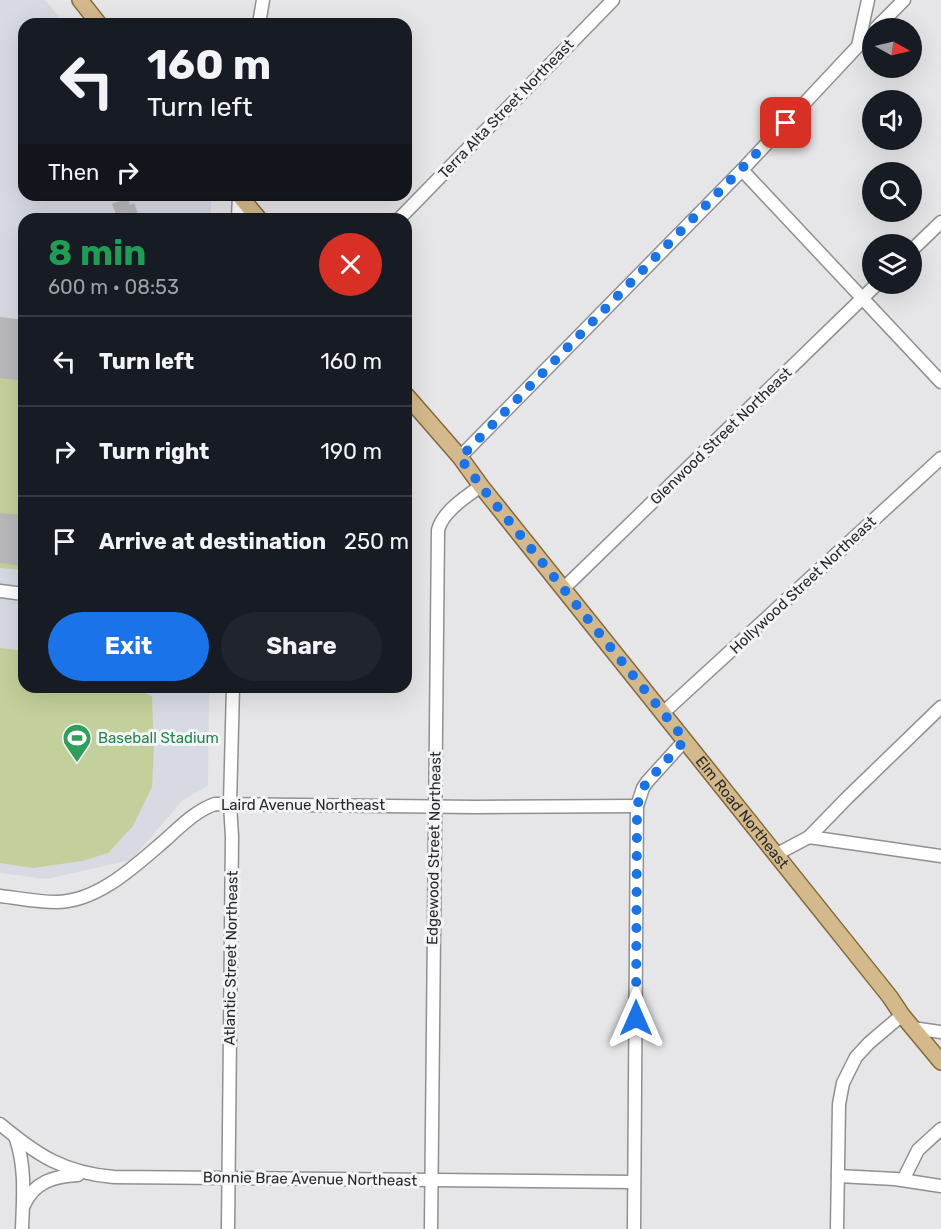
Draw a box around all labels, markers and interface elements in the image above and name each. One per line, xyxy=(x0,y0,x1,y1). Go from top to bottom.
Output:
north arrow xyxy=(862,18,922,78)
map controls xyxy=(862,18,922,294)
street label: Terra Alta Street Northeast xyxy=(435,35,578,182)
text: 160 m xyxy=(147,40,271,90)
icon: left xyxy=(48,42,126,120)
button: sound xyxy=(862,90,922,150)
text: Turn left xyxy=(147,91,252,123)
pin xyxy=(760,97,811,148)
icon: arrive xyxy=(769,106,802,139)
icon: right xyxy=(111,156,144,189)
text: Then xyxy=(48,159,99,186)
button: search xyxy=(862,162,922,222)
text: 8 min xyxy=(48,231,146,274)
button: close xyxy=(319,233,382,296)
button: layers xyxy=(862,234,922,294)
text: 600 m · 08:53 xyxy=(48,275,179,299)
icon: left xyxy=(48,345,81,378)
text: Turn left xyxy=(99,348,194,375)
text: 160 m xyxy=(320,348,382,375)
street label: Glenwood Street Northeast xyxy=(646,363,796,508)
icon: right xyxy=(48,435,81,468)
text: Turn right xyxy=(99,438,209,465)
text: 190 m xyxy=(321,438,382,465)
street label: Hollywood Street Northeast xyxy=(726,512,880,658)
icon: arrive xyxy=(48,525,81,558)
text: Arrive at destination xyxy=(99,528,326,555)
text: 250 m xyxy=(344,528,409,555)
button: Exit xyxy=(48,612,209,681)
button: Share xyxy=(221,612,382,681)
sports icon: Baseball Stadium xyxy=(61,722,93,764)
place label: Baseball Stadium xyxy=(98,729,219,747)
street label: Edgewood Street Northeast xyxy=(423,751,445,945)
street label: Elm Road Northeast xyxy=(692,752,793,872)
street label: Laird Avenue Northeast xyxy=(221,796,385,814)
street label: Atlantic Street Northeast xyxy=(220,870,242,1046)
position arrow xyxy=(604,986,668,1050)
street label: Bonnie Brae Avenue Northeast xyxy=(203,1168,417,1190)

